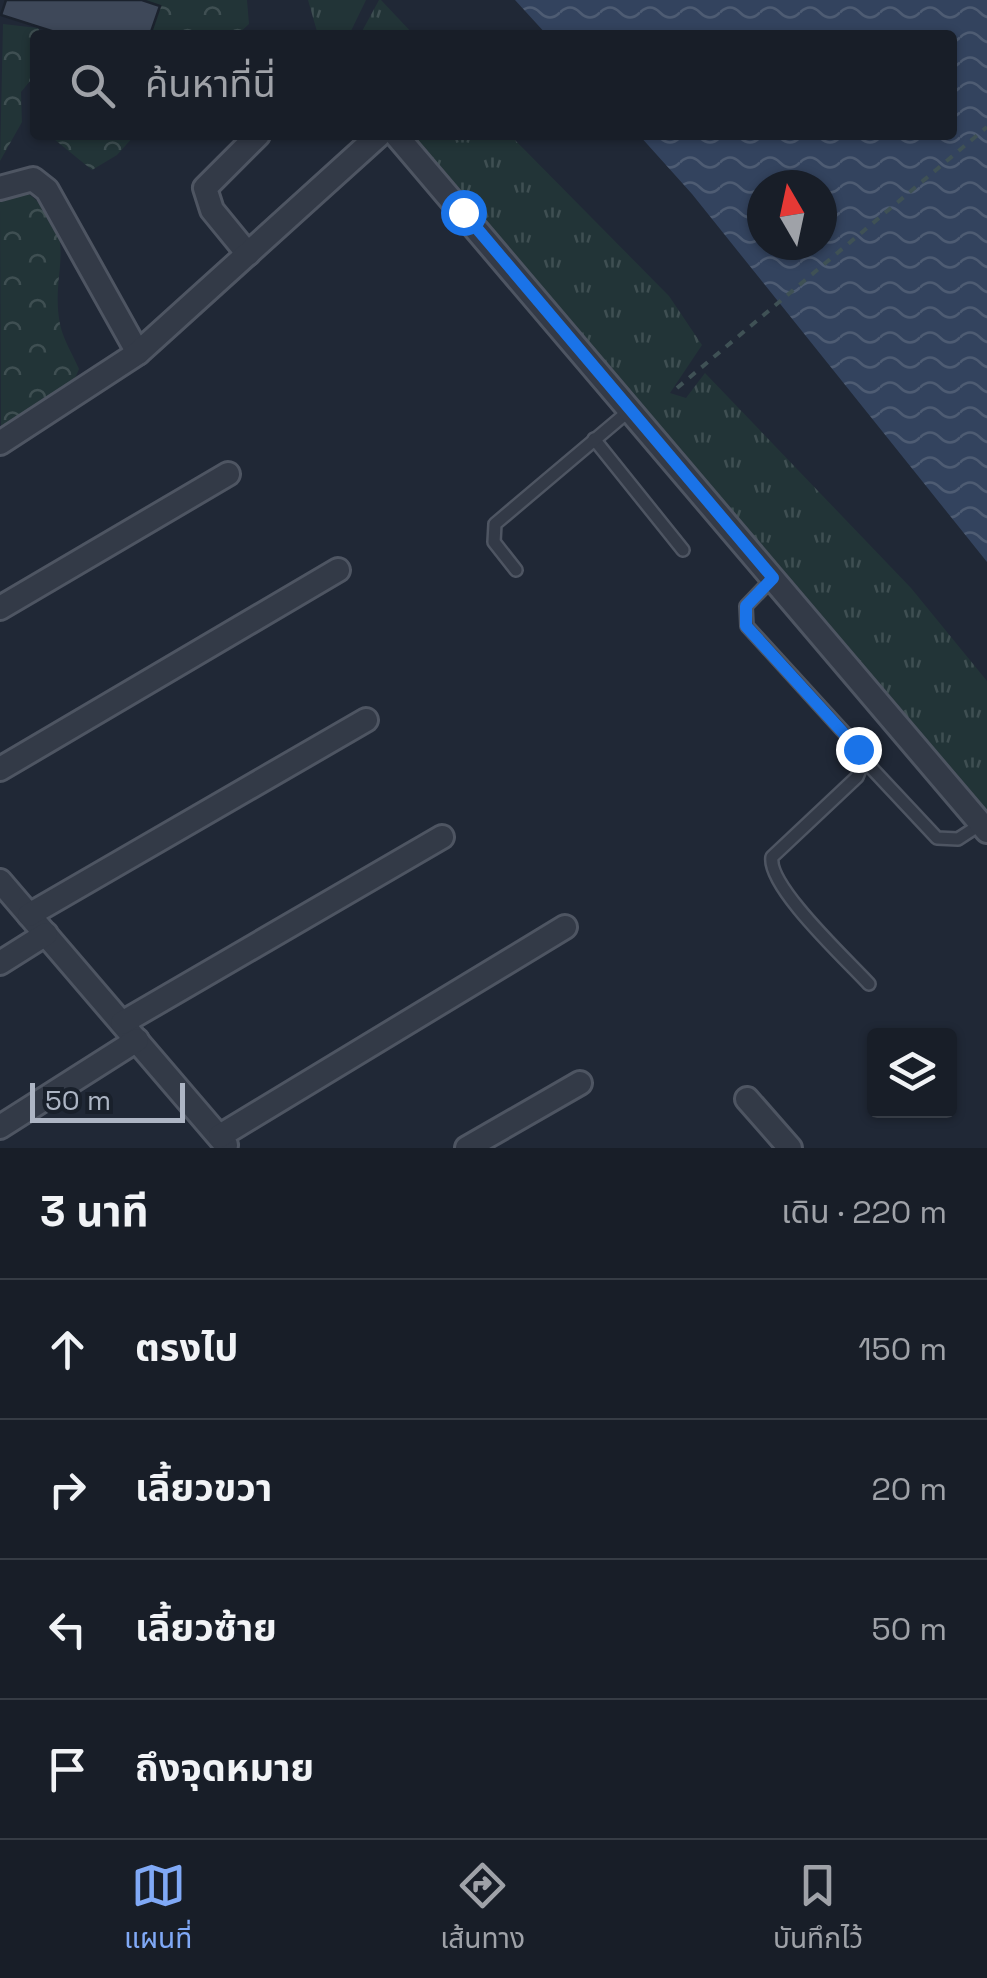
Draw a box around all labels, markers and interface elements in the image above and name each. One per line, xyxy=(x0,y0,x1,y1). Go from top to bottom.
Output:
search box xyxy=(30,30,957,140)
icon: search xyxy=(65,58,120,113)
text: ค้นหาที่นี่ xyxy=(145,60,276,108)
north arrow xyxy=(747,170,837,260)
route start xyxy=(441,190,487,236)
route end xyxy=(836,727,882,773)
map controls xyxy=(867,1028,957,1118)
button: layers xyxy=(867,1028,957,1118)
scale bar xyxy=(30,1078,185,1122)
text: 50 m xyxy=(45,1082,111,1118)
text: 3 นาที xyxy=(40,1185,149,1238)
text: เดิน · 220 m xyxy=(781,1192,947,1232)
icon: ahead xyxy=(40,1322,95,1377)
text: ตรงไป xyxy=(135,1324,238,1372)
text: 150 m xyxy=(858,1329,947,1369)
icon: right xyxy=(40,1462,95,1517)
text: เลี้ยวขวา xyxy=(135,1464,272,1512)
text: 20 m xyxy=(871,1469,947,1509)
icon: left xyxy=(40,1602,95,1657)
text: เลี้ยวซ้าย xyxy=(135,1604,277,1652)
text: 50 m xyxy=(872,1609,947,1649)
icon: arrive xyxy=(40,1742,95,1797)
text: ถึงจุดหมาย xyxy=(135,1744,314,1792)
tab: แผนที่ xyxy=(124,1858,192,1961)
tab: เส้นทาง xyxy=(440,1858,525,1961)
tab: บันทึกไว้ xyxy=(773,1858,863,1961)

